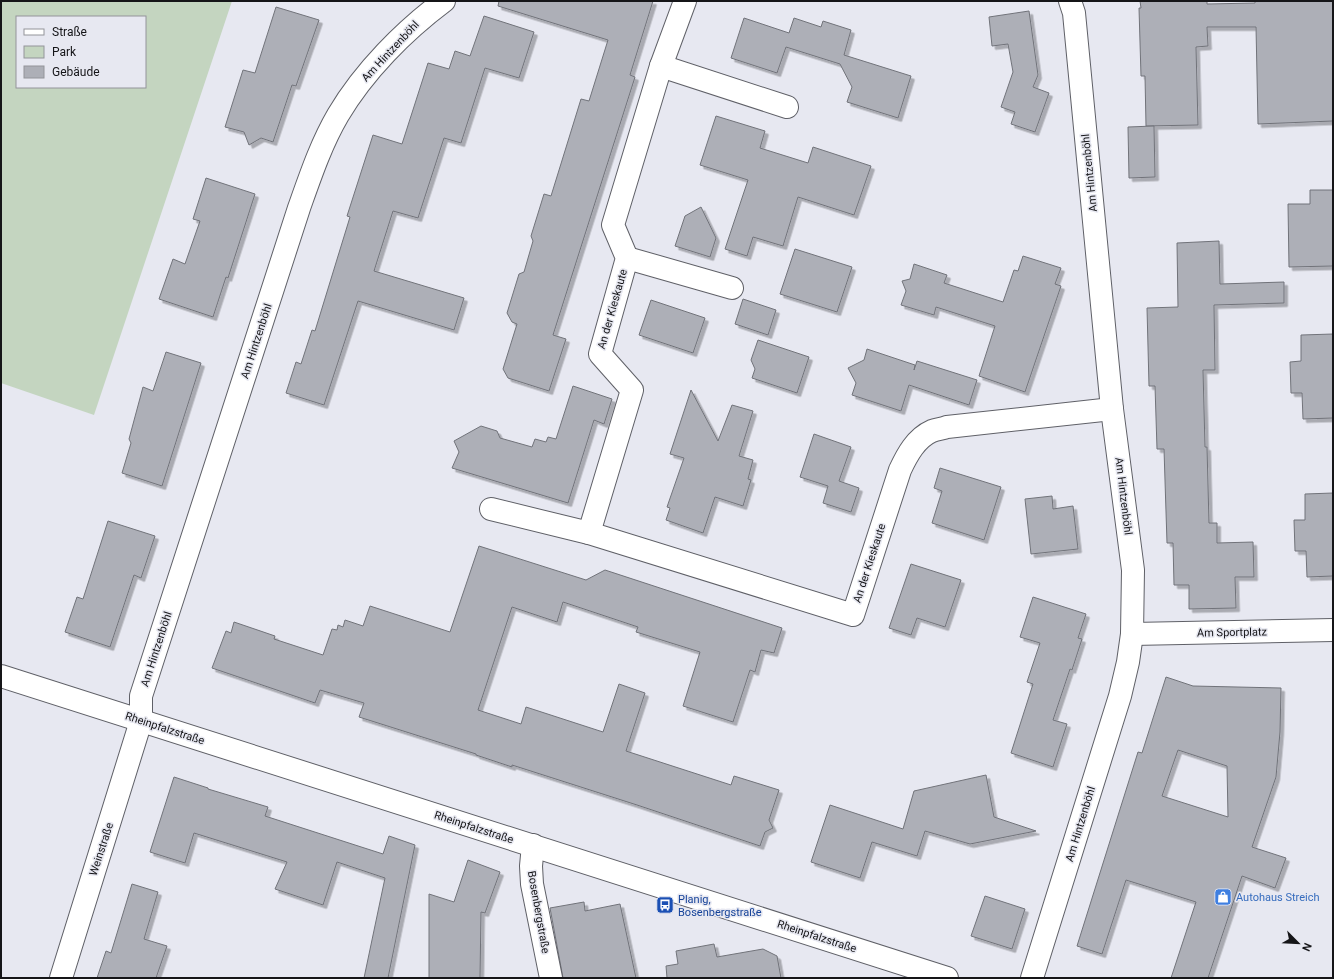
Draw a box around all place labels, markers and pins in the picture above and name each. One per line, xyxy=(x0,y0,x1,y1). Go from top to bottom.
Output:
shop icon: Autohaus Streich xyxy=(1213,887,1233,907)
place label: Autohaus Streich xyxy=(1236,891,1320,904)
place label: Planig, Bosenbergstraße xyxy=(678,893,762,919)
bus stop icon: Planig, Bosenbergstraße xyxy=(655,895,675,915)

